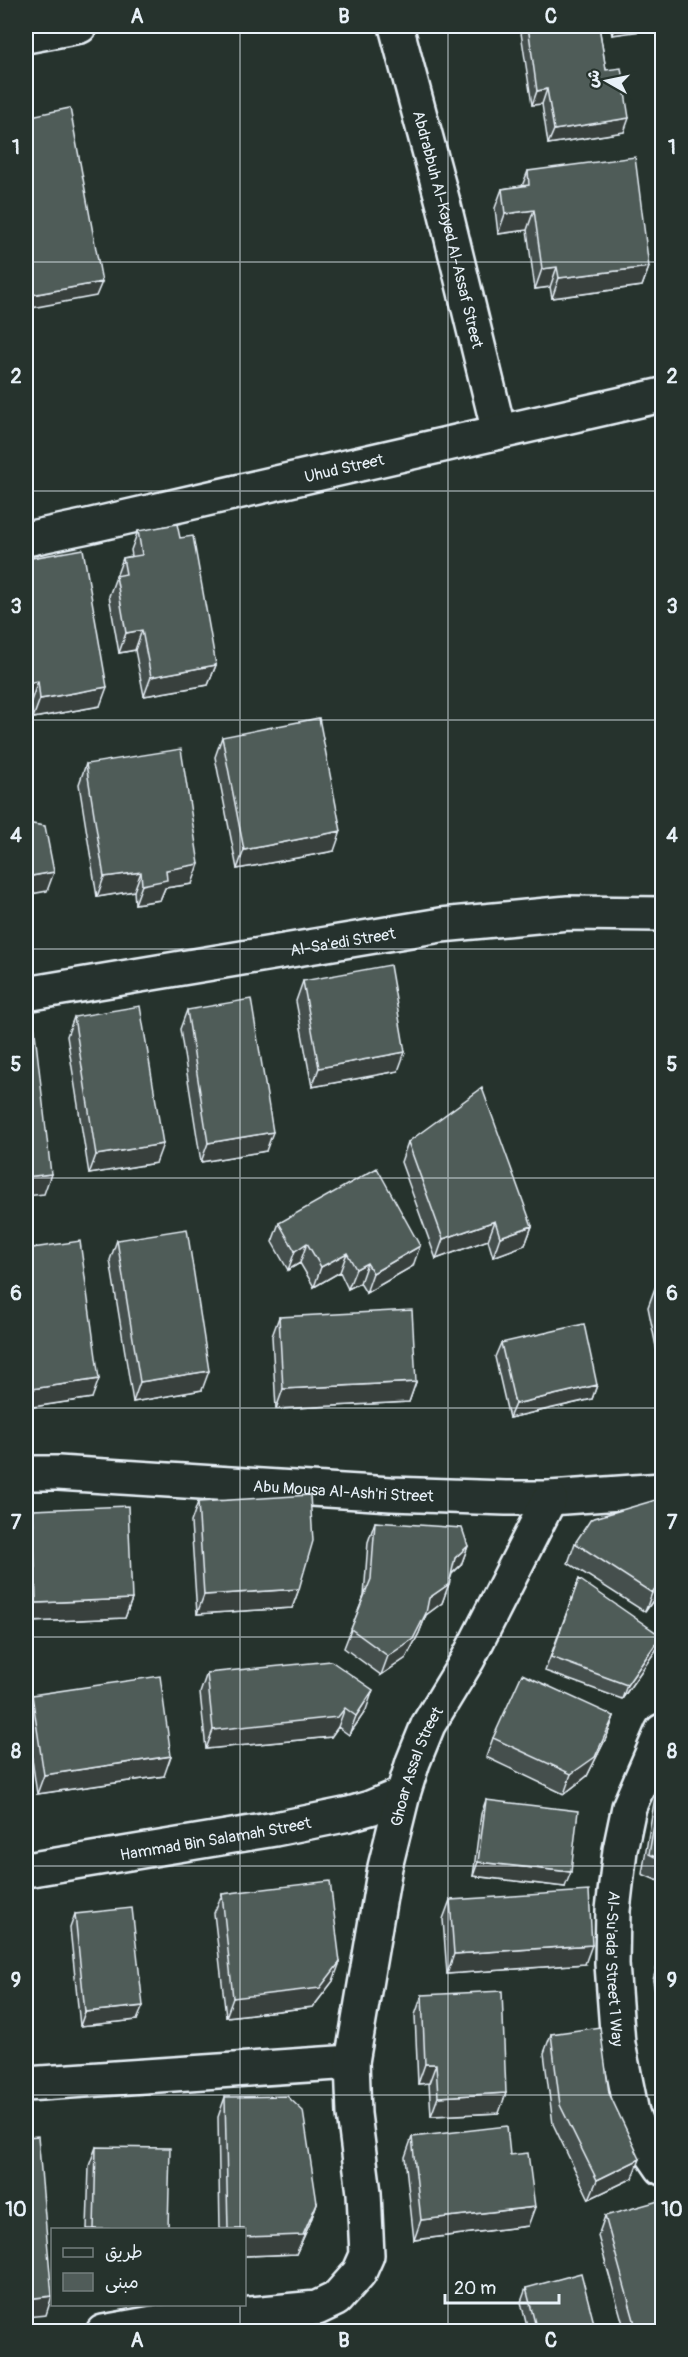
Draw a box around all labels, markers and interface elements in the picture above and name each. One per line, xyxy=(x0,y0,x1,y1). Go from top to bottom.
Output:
text: A xyxy=(131,4,144,29)
text: B xyxy=(338,4,350,29)
text: C xyxy=(545,4,557,29)
north arrow xyxy=(577,51,637,111)
text: ش xyxy=(582,69,604,89)
street label: Abdrabbuh Al-Kayed Al-Assaf Street xyxy=(408,108,487,351)
text: 1 xyxy=(12,135,20,160)
text: 1 xyxy=(668,135,676,160)
text: 2 xyxy=(10,364,22,389)
text: 2 xyxy=(666,364,678,389)
street label: Uhud Street xyxy=(303,450,386,487)
text: 3 xyxy=(10,594,22,619)
text: 3 xyxy=(666,594,678,619)
text: 4 xyxy=(10,823,22,848)
text: 4 xyxy=(666,823,678,848)
street label: Al-Sa'edi Street xyxy=(289,924,398,961)
text: 5 xyxy=(11,1052,22,1077)
text: 5 xyxy=(667,1052,678,1077)
text: 6 xyxy=(10,1281,22,1306)
text: 6 xyxy=(666,1281,678,1306)
street label: Abu Mousa Al-Ash'ri Street xyxy=(253,1476,435,1506)
text: 7 xyxy=(11,1510,22,1535)
text: 7 xyxy=(667,1510,678,1535)
street label: Ghoar Assal Street xyxy=(386,1703,448,1828)
text: 8 xyxy=(11,1739,21,1764)
text: 8 xyxy=(667,1739,677,1764)
street label: Hammad Bin Salamah Street xyxy=(119,1813,313,1865)
street label: Al-Su'ada' Street 1 Way xyxy=(601,1890,627,2047)
text: 9 xyxy=(11,1968,21,1993)
text: 9 xyxy=(667,1968,677,1993)
text: 10 xyxy=(5,2197,27,2222)
text: 10 xyxy=(661,2197,683,2222)
legend xyxy=(51,2228,246,2306)
text: طريق xyxy=(105,2241,143,2264)
scale bar xyxy=(445,2267,559,2305)
text: مبنى xyxy=(105,2271,139,2294)
text: 20 m xyxy=(454,2277,496,2300)
text: A xyxy=(131,2328,144,2353)
text: B xyxy=(338,2328,350,2353)
text: C xyxy=(545,2328,557,2353)

